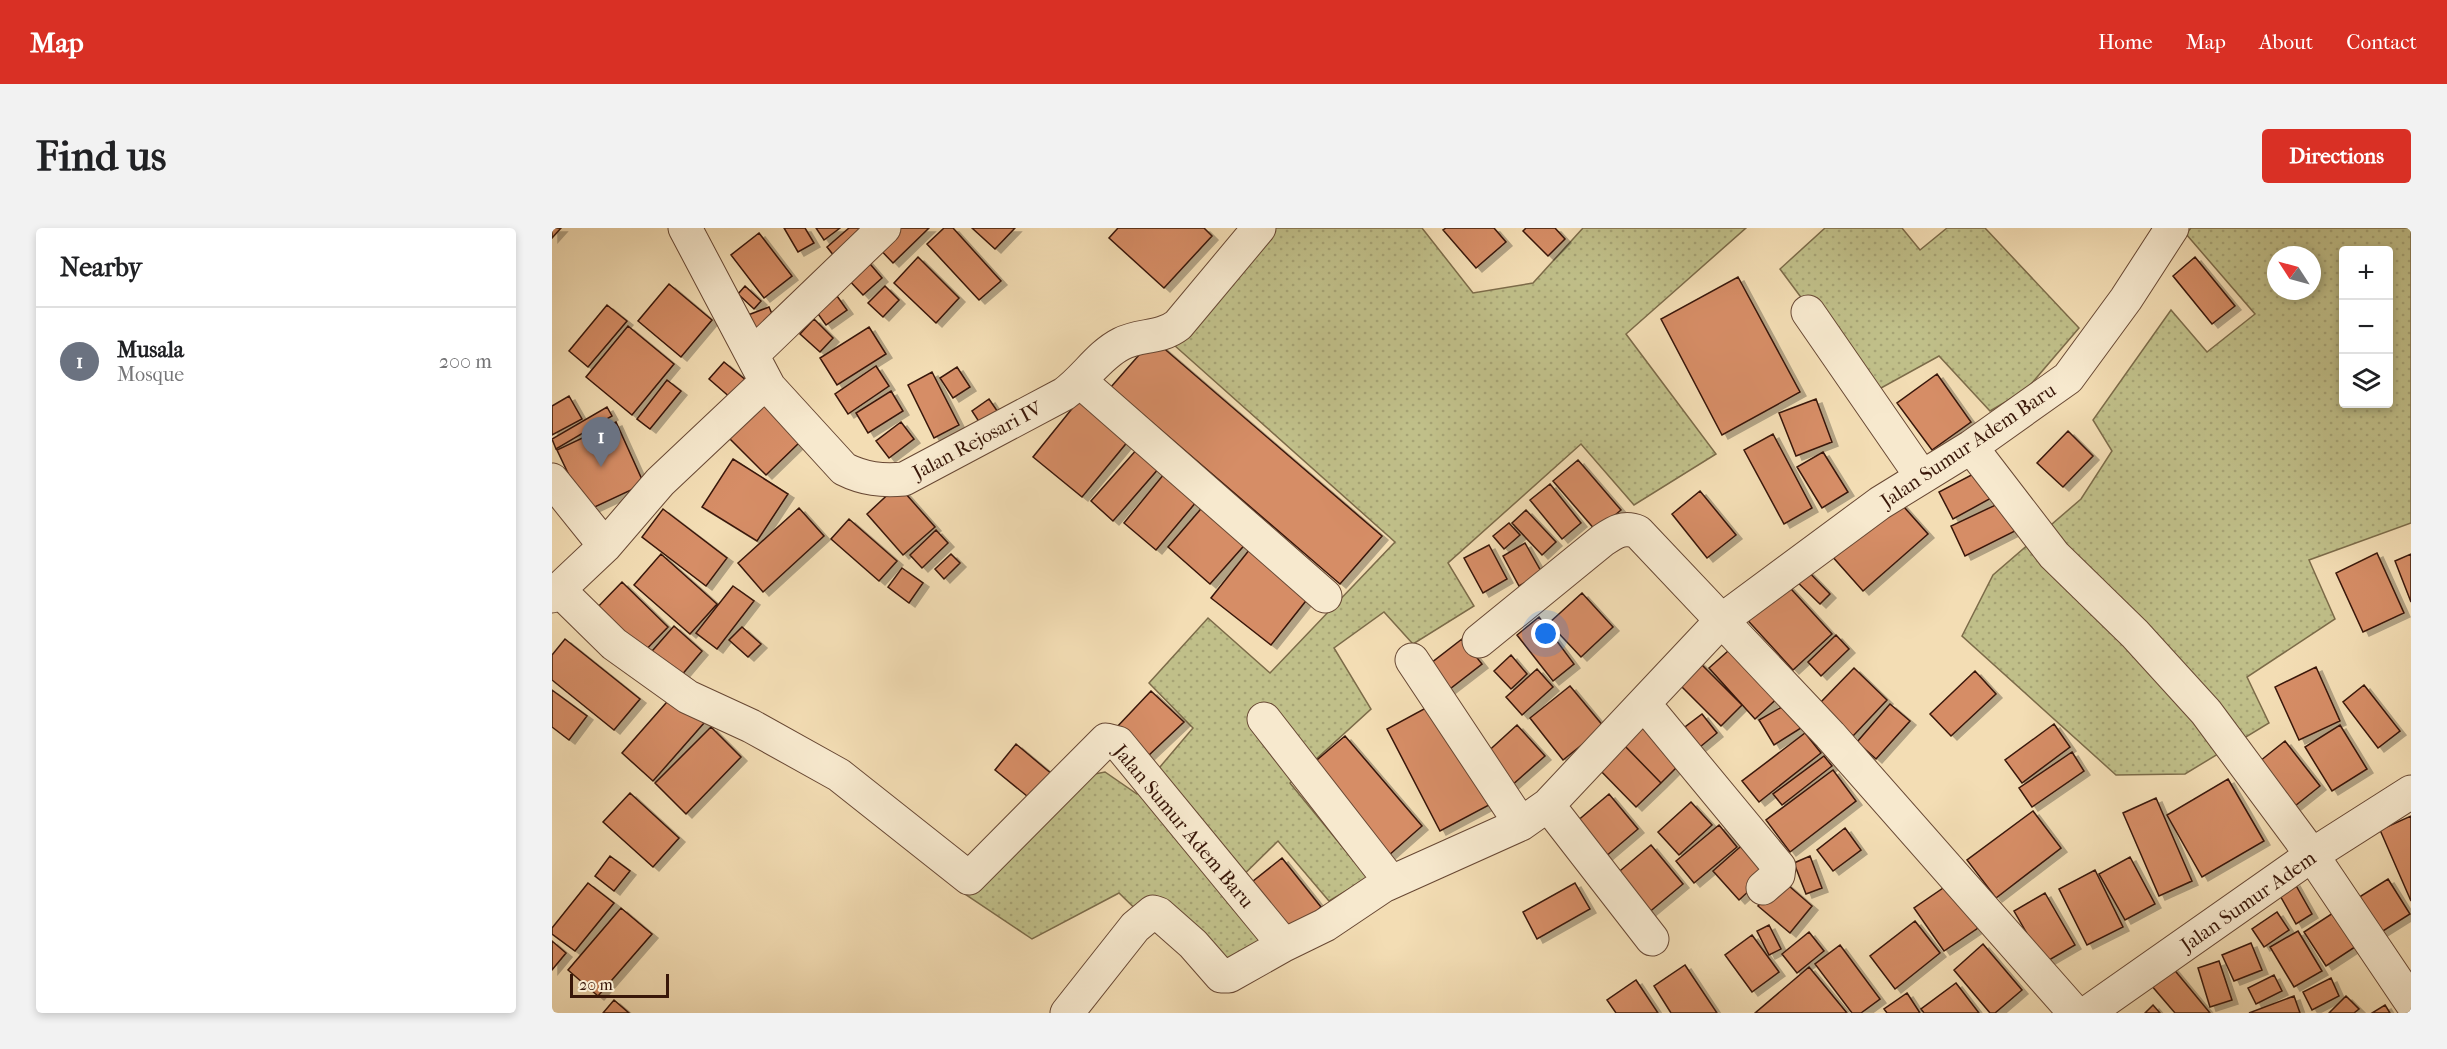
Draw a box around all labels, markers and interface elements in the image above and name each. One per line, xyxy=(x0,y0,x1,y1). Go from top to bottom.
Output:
text: Map xyxy=(30,26,84,59)
text: Home xyxy=(2098,30,2153,54)
text: Map xyxy=(2186,30,2226,54)
text: About xyxy=(2259,30,2313,54)
text: Contact xyxy=(2346,30,2417,54)
button: Directions xyxy=(2262,129,2411,183)
text: Find us xyxy=(36,132,166,181)
north arrow xyxy=(2267,246,2321,300)
map controls xyxy=(2339,246,2393,408)
button: + xyxy=(2339,246,2393,300)
text: Nearby xyxy=(60,252,142,283)
button: − xyxy=(2339,300,2393,354)
text: Musala xyxy=(117,337,184,363)
text: 1 xyxy=(76,350,83,373)
text: 200 m xyxy=(439,350,492,373)
button: layers xyxy=(2339,354,2393,408)
text: Mosque xyxy=(117,363,184,386)
street label: Jalan Sumur Adem Baru xyxy=(1875,378,2061,514)
street label: Jalan Rejosari IV xyxy=(907,396,1046,485)
pin: 1 xyxy=(581,418,620,467)
your location xyxy=(1531,619,1560,648)
street label: Jalan Sumur Adem Baru xyxy=(1107,739,1259,913)
street label: Jalan Sumur Adem xyxy=(2175,846,2321,958)
scale bar xyxy=(570,971,669,998)
text: 20 m xyxy=(579,975,613,994)

